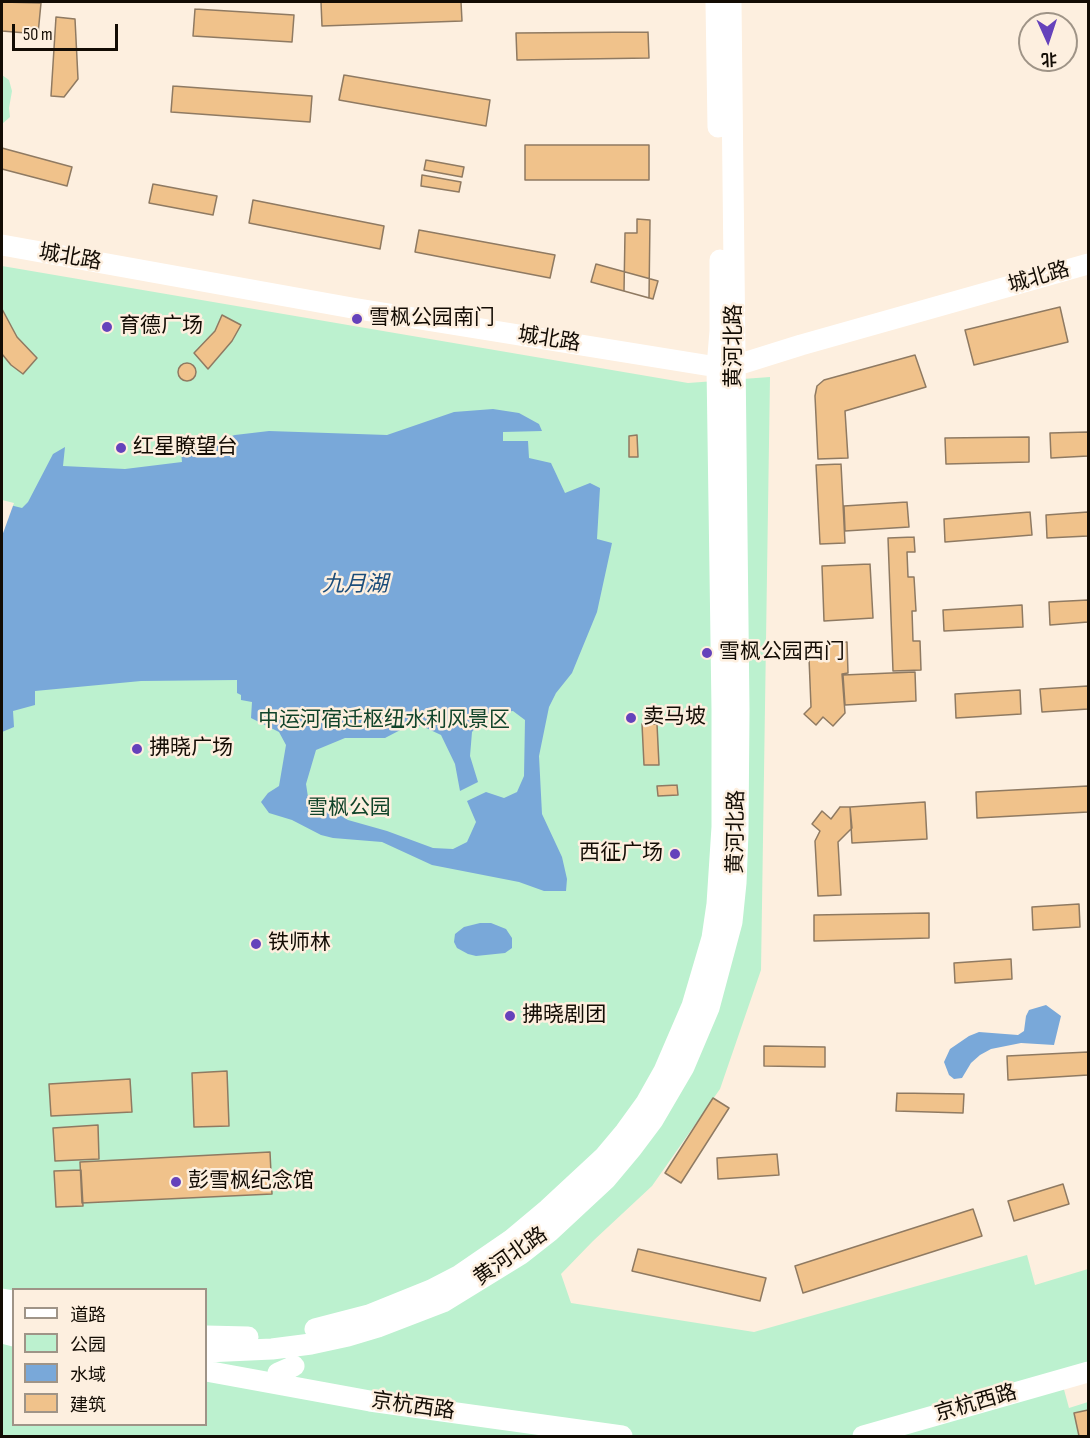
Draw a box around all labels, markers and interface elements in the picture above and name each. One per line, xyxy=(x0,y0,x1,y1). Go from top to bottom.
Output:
scale bar xyxy=(15,12,122,50)
north arrow xyxy=(1018,12,1078,72)
text: 50 m xyxy=(23,24,53,45)
text: 北 xyxy=(1040,49,1057,68)
street label: 城北路 xyxy=(37,240,103,276)
street label: 城北路 xyxy=(1005,257,1073,299)
street label: 黄河北路 xyxy=(722,304,748,388)
place label: 雪枫公园南门 xyxy=(369,306,495,332)
marker: 雪枫公园南门 xyxy=(350,312,364,326)
place label: 育德广场 xyxy=(119,314,203,340)
marker: 育德广场 xyxy=(100,320,114,334)
street label: 城北路 xyxy=(516,323,582,357)
place label: 红星瞭望台 xyxy=(133,435,238,461)
marker: 红星瞭望台 xyxy=(114,441,128,455)
water label: 九月湖 xyxy=(322,572,388,598)
place label: 雪枫公园西门 xyxy=(719,640,845,666)
marker: 雪枫公园西门 xyxy=(700,646,714,660)
place label: 卖马坡 xyxy=(643,705,706,731)
park label: 中运河宿迁枢纽水利风景区 xyxy=(258,708,510,734)
marker: 卖马坡 xyxy=(624,711,638,725)
place label: 拂晓广场 xyxy=(149,736,233,762)
marker: 拂晓广场 xyxy=(130,742,144,756)
street label: 黄河北路 xyxy=(724,790,750,874)
park label: 雪枫公园 xyxy=(307,796,391,822)
place label: 西征广场 xyxy=(579,841,663,867)
marker: 西征广场 xyxy=(668,847,682,861)
place label: 铁师林 xyxy=(268,931,331,957)
marker: 铁师林 xyxy=(249,937,263,951)
place label: 拂晓剧团 xyxy=(522,1003,606,1029)
marker: 拂晓剧团 xyxy=(503,1009,517,1023)
place label: 彭雪枫纪念馆 xyxy=(188,1169,314,1195)
marker: 彭雪枫纪念馆 xyxy=(169,1175,183,1189)
street label: 黄河北路 xyxy=(469,1223,553,1291)
legend xyxy=(12,1288,207,1426)
text: 道路 xyxy=(70,1305,106,1326)
text: 公园 xyxy=(70,1335,106,1356)
text: 水域 xyxy=(70,1365,106,1386)
street label: 京杭西路 xyxy=(932,1380,1020,1428)
street label: 京杭西路 xyxy=(370,1389,456,1425)
text: 建筑 xyxy=(70,1395,106,1416)

